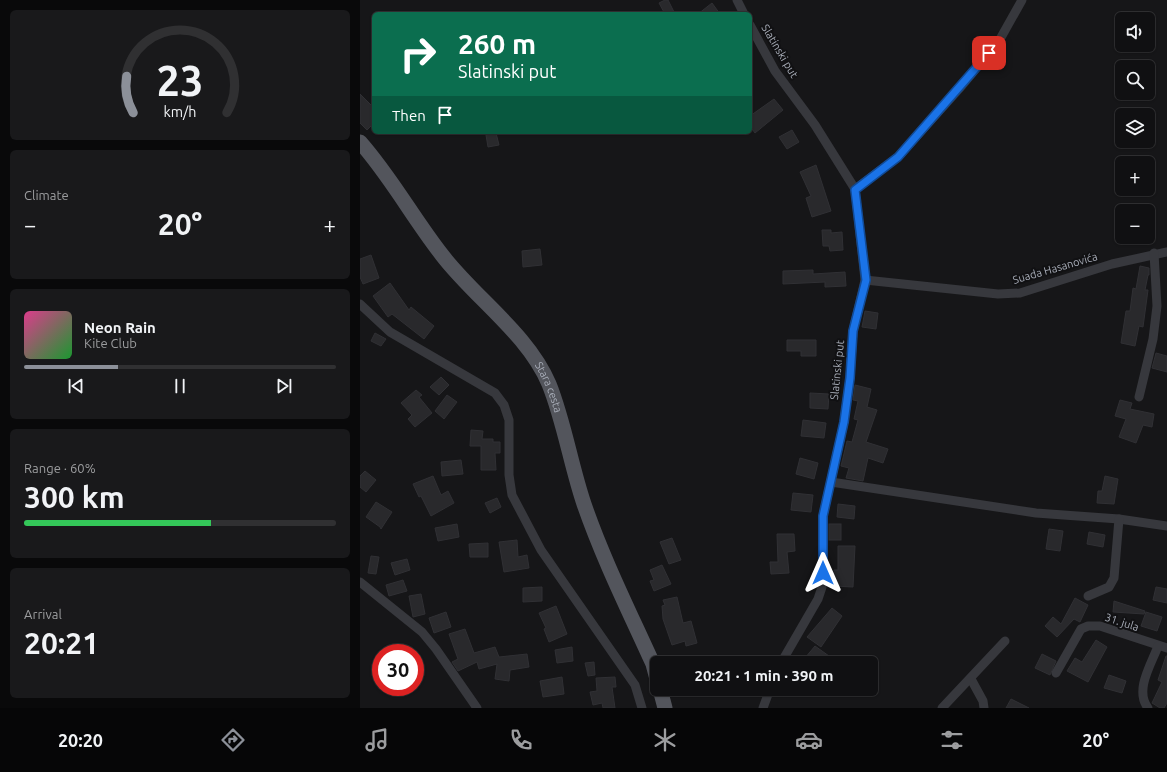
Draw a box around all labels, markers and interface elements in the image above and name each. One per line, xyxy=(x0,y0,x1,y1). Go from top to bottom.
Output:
map controls xyxy=(1115,12,1155,244)
button: sound xyxy=(1115,12,1155,52)
street label: Slatinski put xyxy=(759,22,801,80)
icon: right xyxy=(392,28,444,80)
text: 260 m xyxy=(458,28,536,59)
pin xyxy=(972,36,1006,70)
icon: arrive xyxy=(978,42,1000,64)
text: 23 xyxy=(157,57,203,104)
button: search xyxy=(1115,60,1155,100)
text: Slatinski put xyxy=(458,61,556,81)
text: km/h xyxy=(164,103,196,119)
icon: arrive xyxy=(434,104,456,126)
text: Then xyxy=(392,107,426,124)
button: layers xyxy=(1115,108,1155,148)
button: + xyxy=(1115,156,1155,196)
text: Climate xyxy=(24,188,69,202)
button: − xyxy=(1115,204,1155,244)
text: 20° xyxy=(158,207,202,241)
text: − xyxy=(24,212,36,237)
text: + xyxy=(324,212,336,237)
street label: Suada Hasanovića xyxy=(1011,250,1099,286)
text: Neon Rain xyxy=(84,319,156,336)
text: Kite Club xyxy=(84,336,137,350)
street label: Slatinski put xyxy=(828,339,846,401)
street label: Stara cesta xyxy=(533,360,564,414)
icon: previous xyxy=(65,375,87,397)
icon: pause xyxy=(169,375,191,397)
icon: next xyxy=(273,375,295,397)
text: Range · 60% xyxy=(24,461,96,475)
text: 300 km xyxy=(24,480,125,514)
position arrow xyxy=(802,552,844,594)
text: Arrival xyxy=(24,607,62,621)
street label: 31. jula xyxy=(1103,611,1141,633)
text: 20:21 xyxy=(24,626,99,660)
speed limit sign: 30 xyxy=(372,644,424,696)
text: 20:21 · 1 min · 390 m xyxy=(695,667,833,684)
icon: directions xyxy=(219,726,247,754)
icon: music xyxy=(363,726,391,754)
icon: phone xyxy=(507,726,535,754)
icon: climate xyxy=(651,726,679,754)
icon: car xyxy=(795,726,823,754)
icon: filters xyxy=(938,726,966,754)
text: 20:20 xyxy=(58,730,103,750)
text: 20° xyxy=(1082,730,1109,750)

